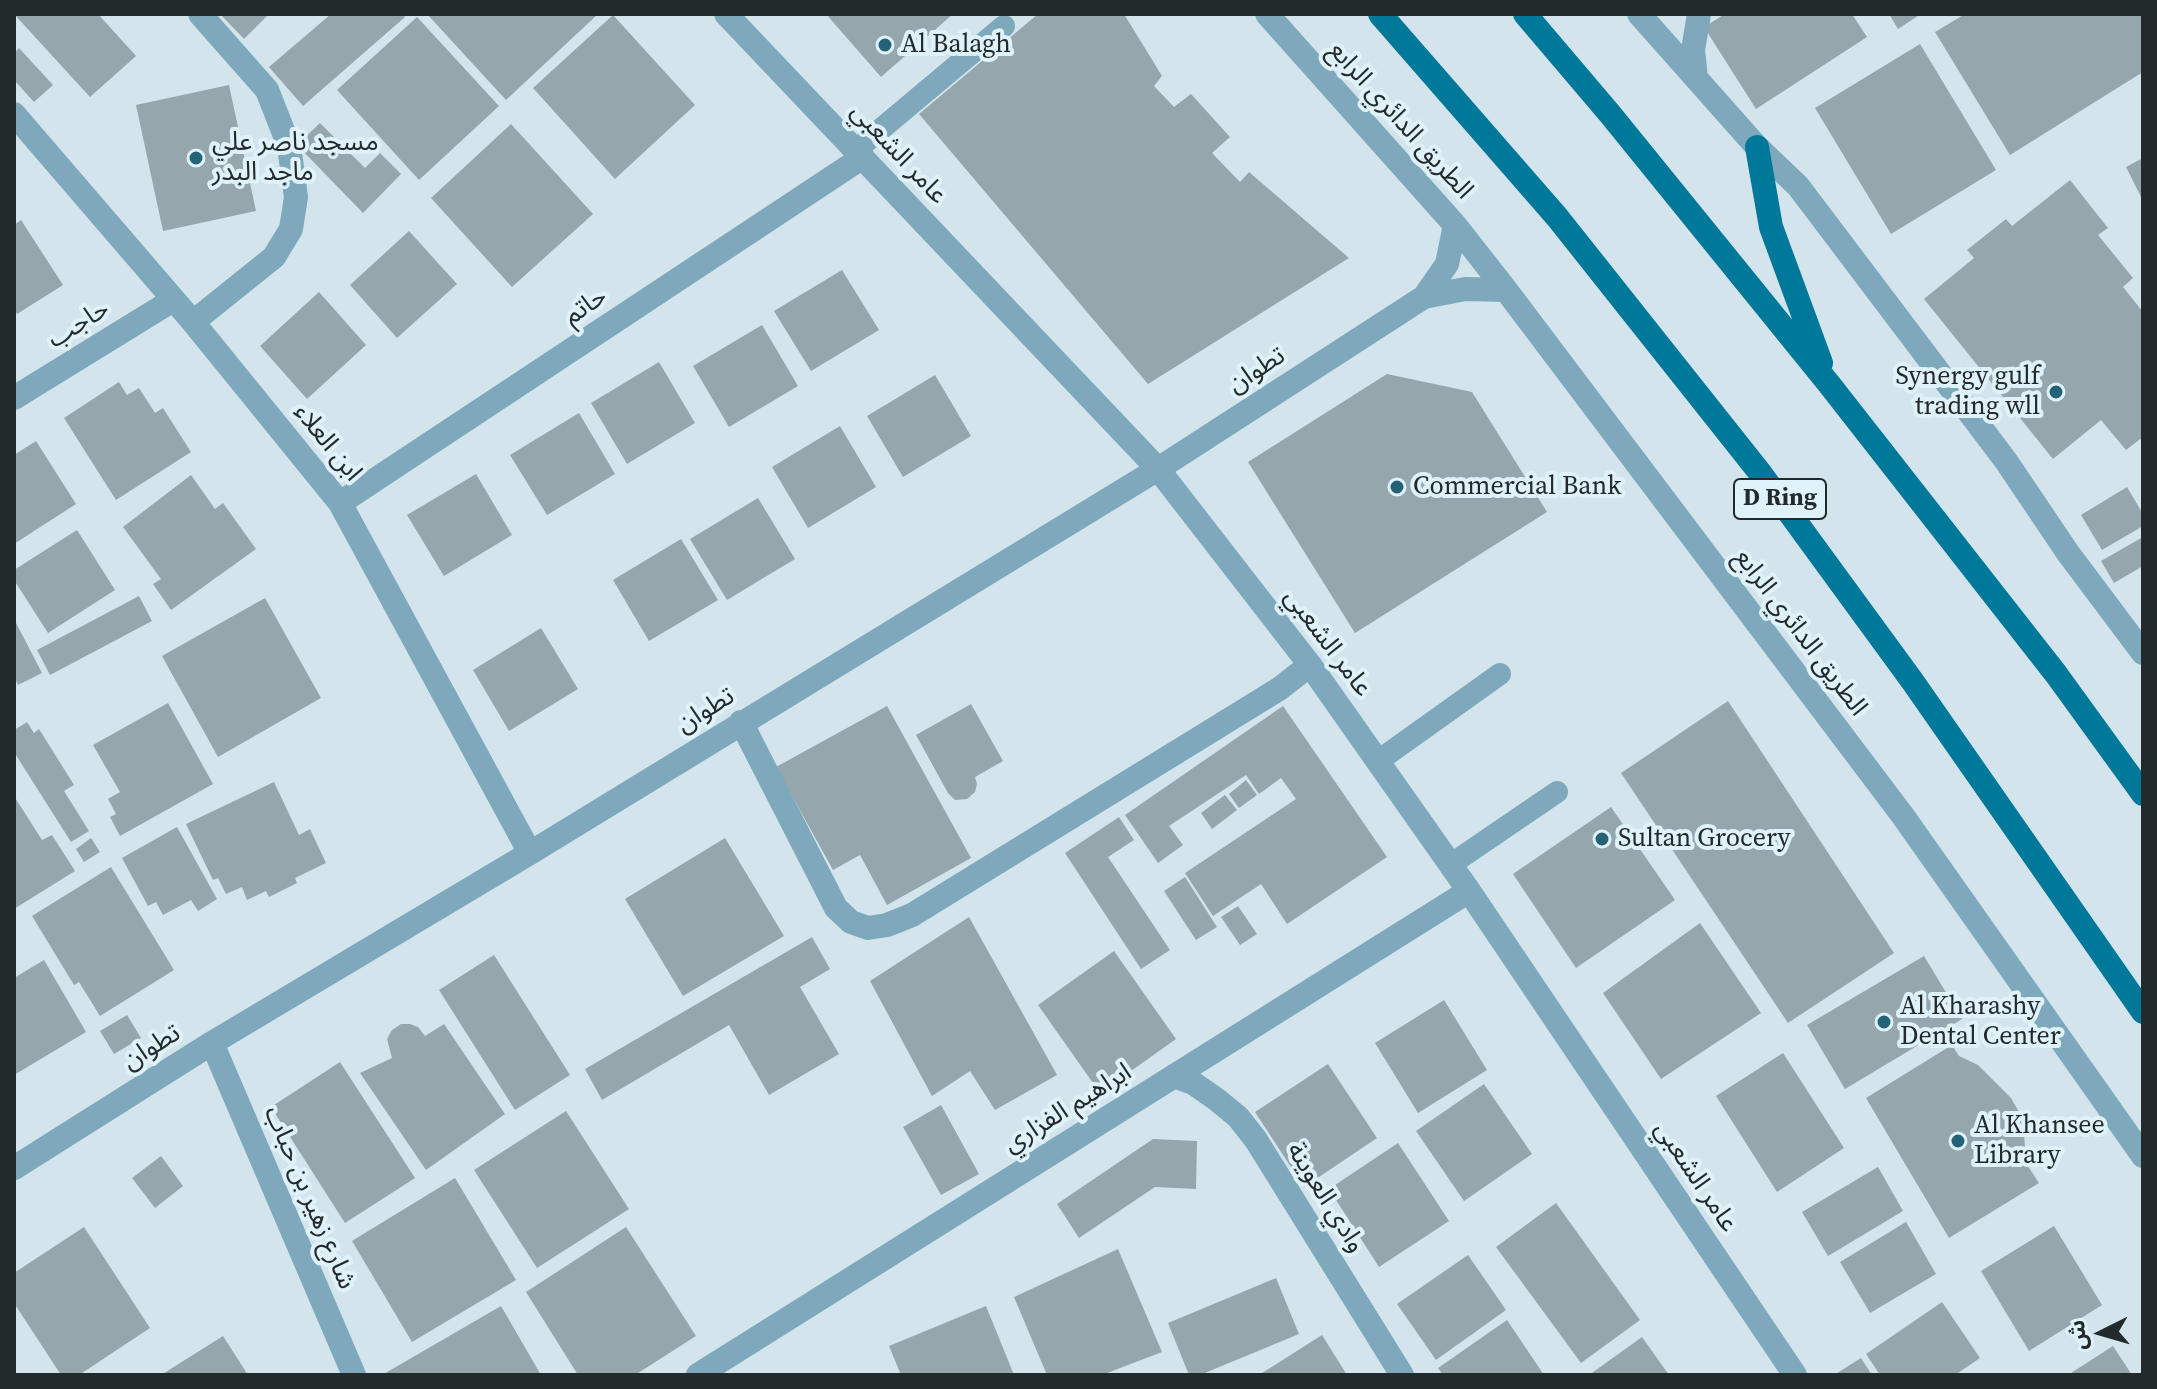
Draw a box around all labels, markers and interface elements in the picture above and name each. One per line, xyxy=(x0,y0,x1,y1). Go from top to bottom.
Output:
place label: Al Balagh xyxy=(901,29,1011,61)
marker: Al Balagh xyxy=(876,36,894,54)
street label: الطريق الدائري الرابع xyxy=(1321,36,1479,206)
street label: عامر الشعبي xyxy=(843,97,953,211)
place label: مسجد ناصر علي ماجد البدر xyxy=(212,127,379,188)
marker: مسجد ناصر علي ماجد البدر xyxy=(187,149,205,167)
street label: حاتم xyxy=(559,281,613,333)
street label: حاجب xyxy=(42,294,116,356)
street label: تطوان xyxy=(1222,341,1292,401)
place label: Synergy gulf trading wll xyxy=(1895,361,2040,422)
marker: Synergy gulf trading wll xyxy=(2047,383,2065,401)
street label: ابن العلاء xyxy=(286,398,368,488)
place label: Commercial Bank xyxy=(1413,471,1621,503)
marker: Commercial Bank xyxy=(1388,478,1406,496)
road number: D Ring xyxy=(1734,479,1826,519)
street label: الطريق الدائري الرابع xyxy=(1727,543,1873,723)
street label: عامر الشعبي xyxy=(1276,583,1378,703)
street label: تطوان xyxy=(671,681,741,741)
place label: Sultan Grocery xyxy=(1618,823,1791,855)
marker: Sultan Grocery xyxy=(1593,830,1611,848)
place label: Al Kharashy Dental Center xyxy=(1900,991,2061,1052)
marker: Al Kharashy Dental Center xyxy=(1875,1013,1893,1031)
street label: تطوان xyxy=(117,1018,187,1078)
street label: ابراهيم الفزاري xyxy=(998,1057,1138,1161)
street label: شارع زهير بن حباب xyxy=(256,1102,362,1294)
place label: Al Khansee Library xyxy=(1974,1110,2105,1172)
street label: عامر الشعبي xyxy=(1646,1116,1744,1238)
marker: Al Khansee Library xyxy=(1949,1132,1967,1150)
street label: وادي العوينة xyxy=(1279,1137,1371,1259)
north arrow xyxy=(2061,1293,2141,1373)
text: ش xyxy=(2061,1319,2093,1351)

